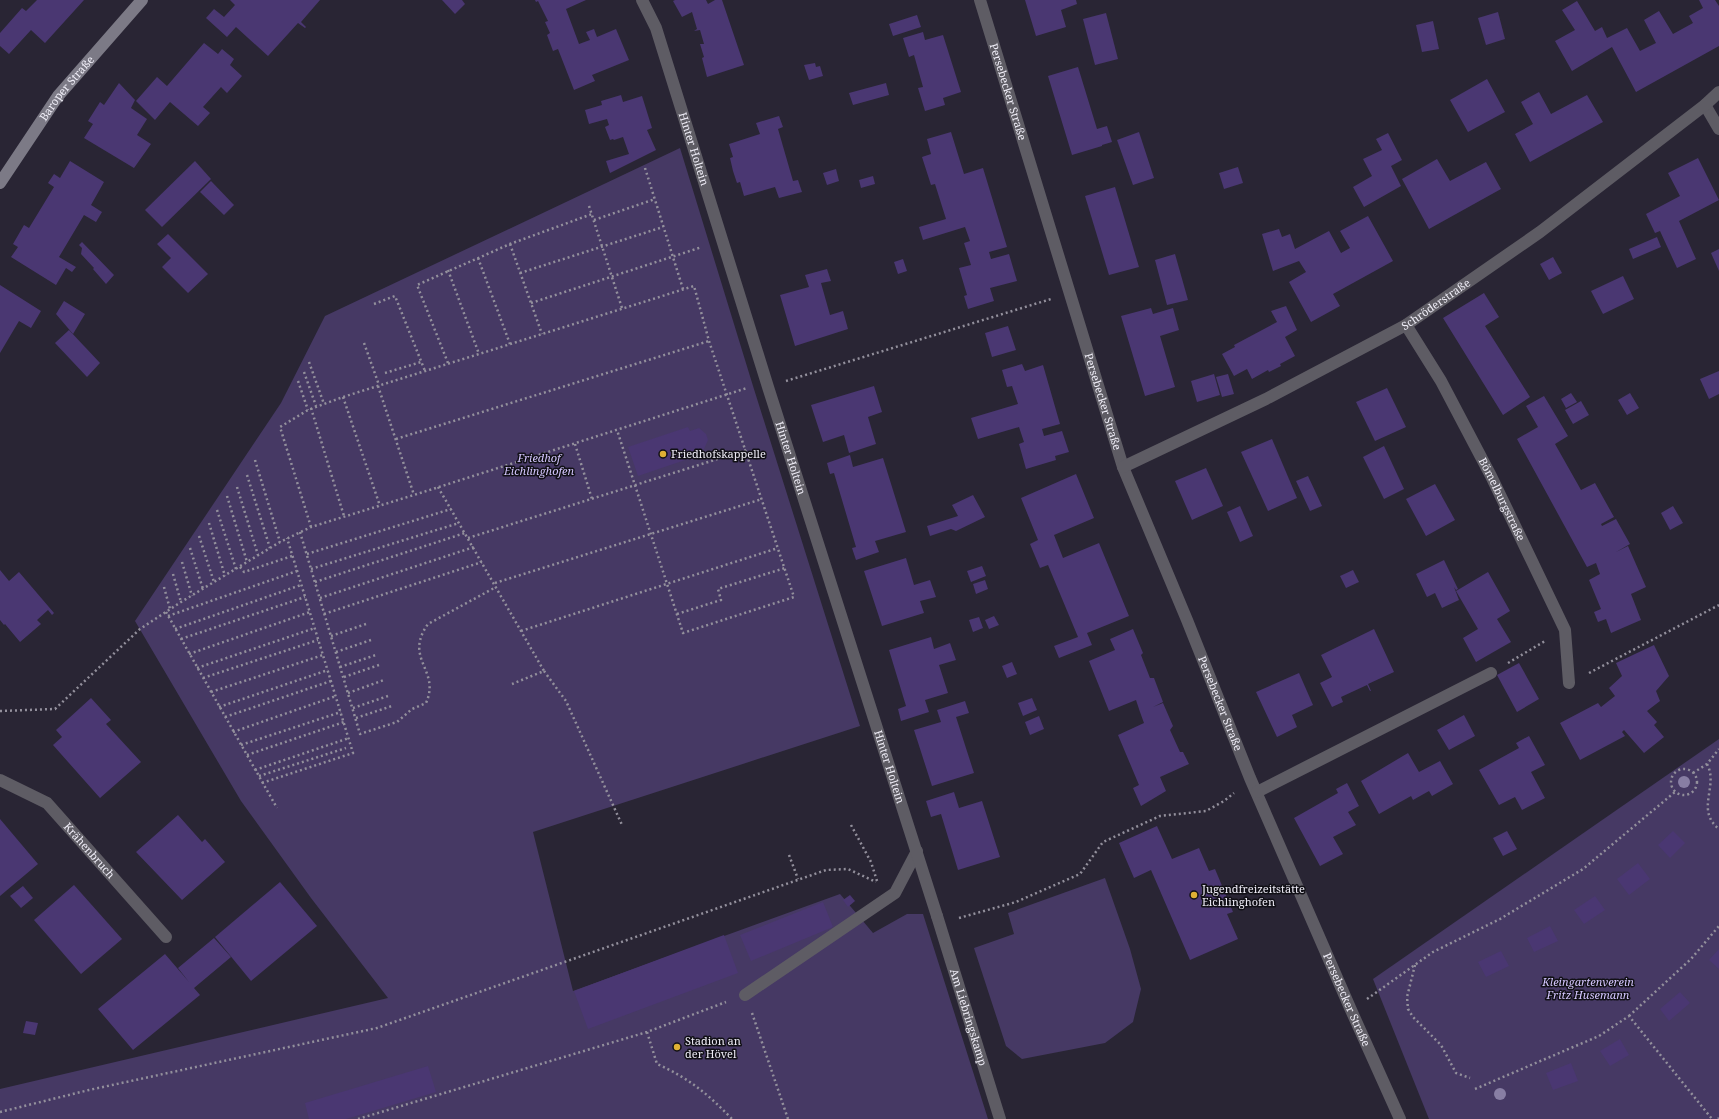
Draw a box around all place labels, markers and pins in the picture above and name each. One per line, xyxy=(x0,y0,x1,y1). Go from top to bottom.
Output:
place label: Friedhofskappelle xyxy=(671,446,766,461)
marker: Friedhofskappelle xyxy=(658,449,668,459)
place label: Jugendfreizeitstätte Eichlinghofen xyxy=(1201,881,1305,909)
marker: Jugendfreizeitstätte Eichlinghofen xyxy=(1189,890,1199,900)
place label: Stadion an der Hövel xyxy=(685,1033,741,1061)
marker: Stadion an der Hövel xyxy=(672,1042,682,1052)

